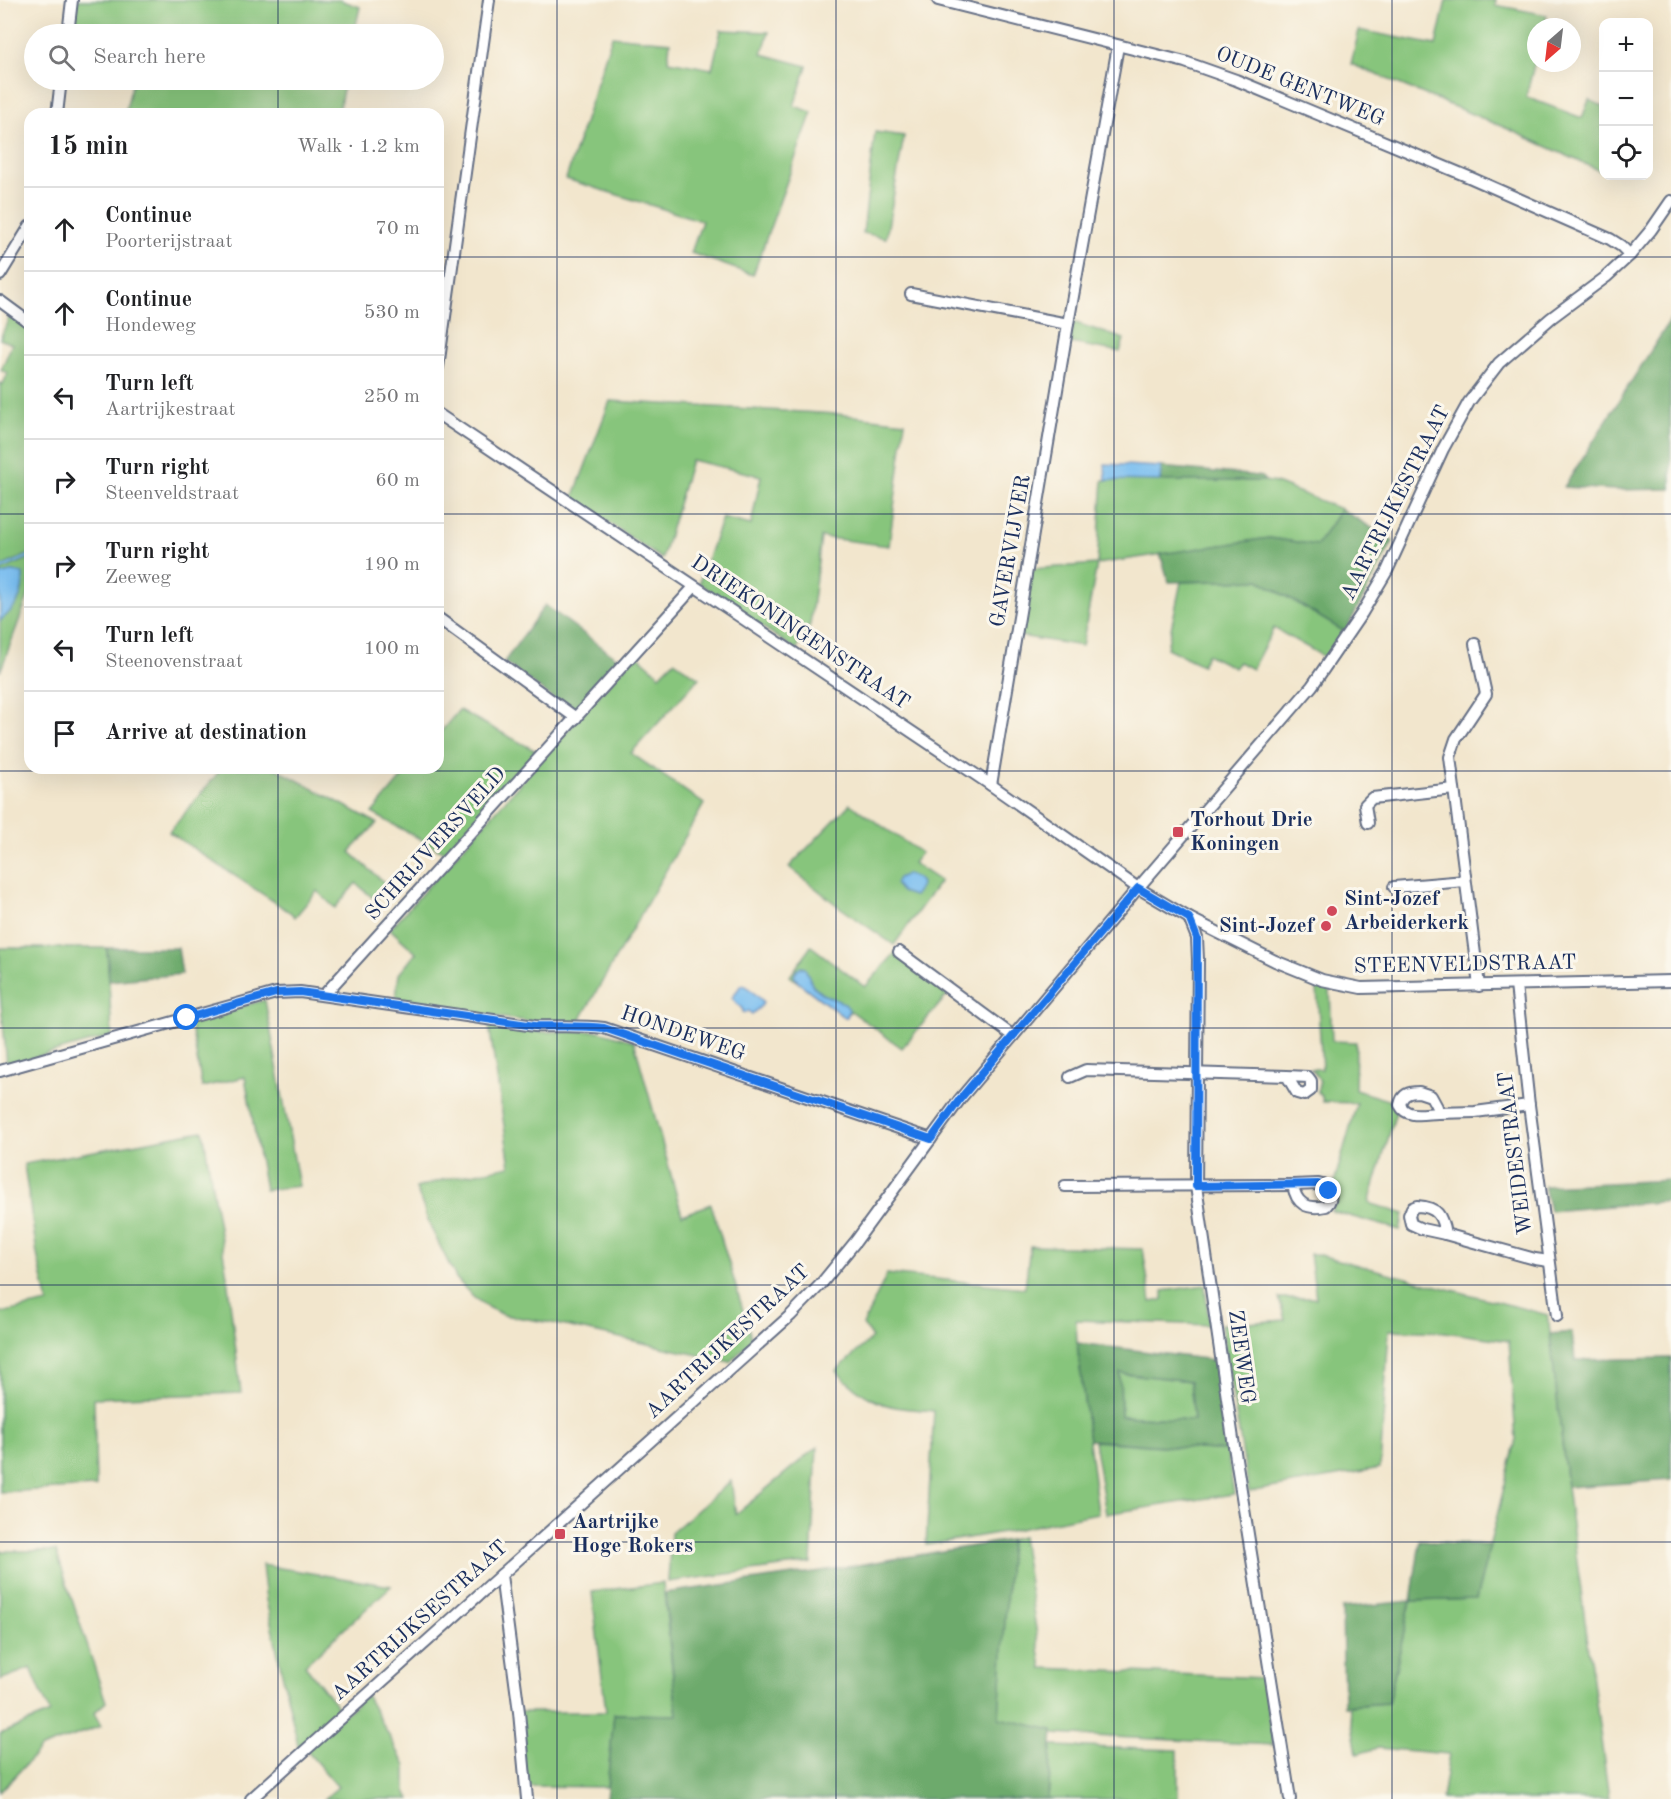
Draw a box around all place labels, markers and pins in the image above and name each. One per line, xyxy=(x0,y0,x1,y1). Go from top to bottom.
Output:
place label: Torhout Drie Koningen xyxy=(1190,810,1313,855)
marker: Torhout Drie Koningen xyxy=(1171,825,1185,839)
place label: Sint-Jozef Arbeiderkerk xyxy=(1344,889,1469,934)
marker: Sint-Jozef Arbeiderkerk xyxy=(1325,904,1339,918)
place label: Sint-Jozef xyxy=(1219,916,1316,937)
marker: Sint-Jozef xyxy=(1319,919,1333,933)
place label: Aartrijke Hoge Rokers xyxy=(572,1512,693,1557)
marker: Aartrijke Hoge Rokers xyxy=(553,1527,567,1541)

